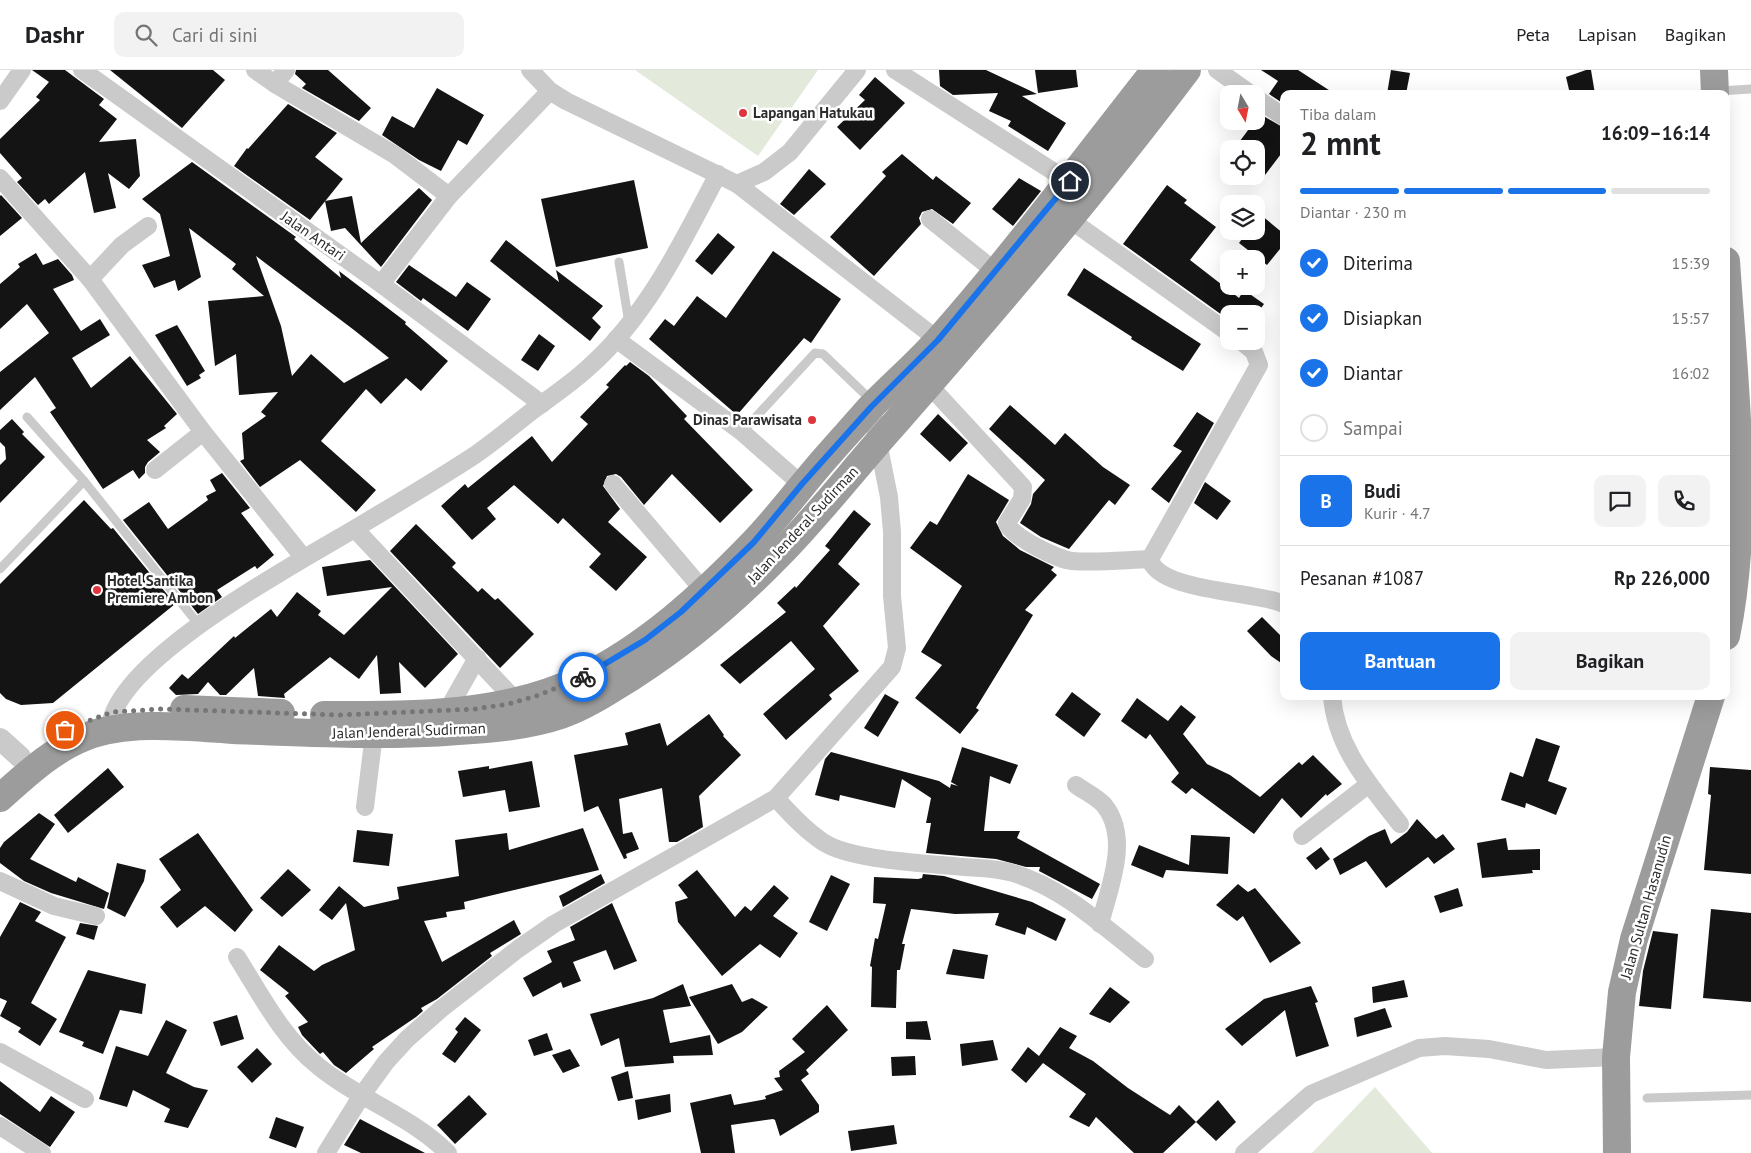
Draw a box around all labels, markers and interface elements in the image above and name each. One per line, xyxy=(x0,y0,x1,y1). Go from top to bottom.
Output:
search box xyxy=(114,12,464,57)
text: Dashr xyxy=(25,19,84,50)
icon: search xyxy=(132,21,160,49)
text: Cari di sini xyxy=(172,23,258,47)
text: Peta xyxy=(1516,23,1550,46)
text: Lapisan xyxy=(1578,23,1637,46)
text: Bagikan xyxy=(1665,23,1726,46)
north arrow xyxy=(1220,85,1265,130)
map controls xyxy=(1220,85,1265,350)
place label: Lapangan Hatukau xyxy=(753,103,873,122)
text: Tiba dalam xyxy=(1300,104,1376,124)
marker: Lapangan Hatukau xyxy=(737,107,749,119)
text: 16:09–16:14 xyxy=(1601,121,1710,145)
text: 2 mnt xyxy=(1300,122,1381,164)
button: locate xyxy=(1220,140,1265,185)
pin xyxy=(1049,160,1091,202)
icon: home xyxy=(1056,167,1084,195)
button: layers xyxy=(1220,195,1265,240)
text: Diantar · 230 m xyxy=(1300,202,1406,222)
street label: Jalan Antari xyxy=(277,206,349,265)
icon: check xyxy=(1300,249,1328,277)
button: + xyxy=(1220,250,1265,295)
text: Diterima xyxy=(1343,251,1413,275)
text: 15:39 xyxy=(1672,253,1710,273)
icon: check xyxy=(1300,304,1328,332)
button: − xyxy=(1220,305,1265,350)
text: Disiapkan xyxy=(1343,306,1422,330)
text: 15:57 xyxy=(1672,308,1710,328)
icon: check xyxy=(1300,359,1328,387)
text: Diantar xyxy=(1343,361,1403,385)
text: 16:02 xyxy=(1672,363,1710,383)
place label: Dinas Parawisata xyxy=(693,410,802,429)
marker: Dinas Parawisata xyxy=(806,414,818,426)
text: Sampai xyxy=(1343,416,1403,440)
street label: Jalan Jenderal Sudirman xyxy=(743,462,862,588)
button: chat xyxy=(1594,475,1646,527)
button: phone xyxy=(1658,475,1710,527)
text: Budi xyxy=(1364,479,1401,503)
text: B xyxy=(1320,489,1332,513)
text: Kurir · 4.7 xyxy=(1364,503,1431,523)
text: Pesanan #1087 xyxy=(1300,566,1424,590)
text: Rp 226,000 xyxy=(1614,566,1710,590)
place label: Hotel Santika Premiere Ambon xyxy=(107,571,213,607)
marker: Hotel Santika Premiere Ambon xyxy=(91,584,103,596)
button: Bantuan xyxy=(1300,632,1500,690)
button: Bagikan xyxy=(1510,632,1710,690)
courier xyxy=(558,652,608,702)
icon: bike xyxy=(569,663,597,691)
pin xyxy=(44,709,86,751)
icon: bag xyxy=(51,716,79,744)
street label: Jalan Jenderal Sudirman xyxy=(331,718,486,743)
street label: Jalan Sultan Hasanudin xyxy=(1616,833,1675,982)

